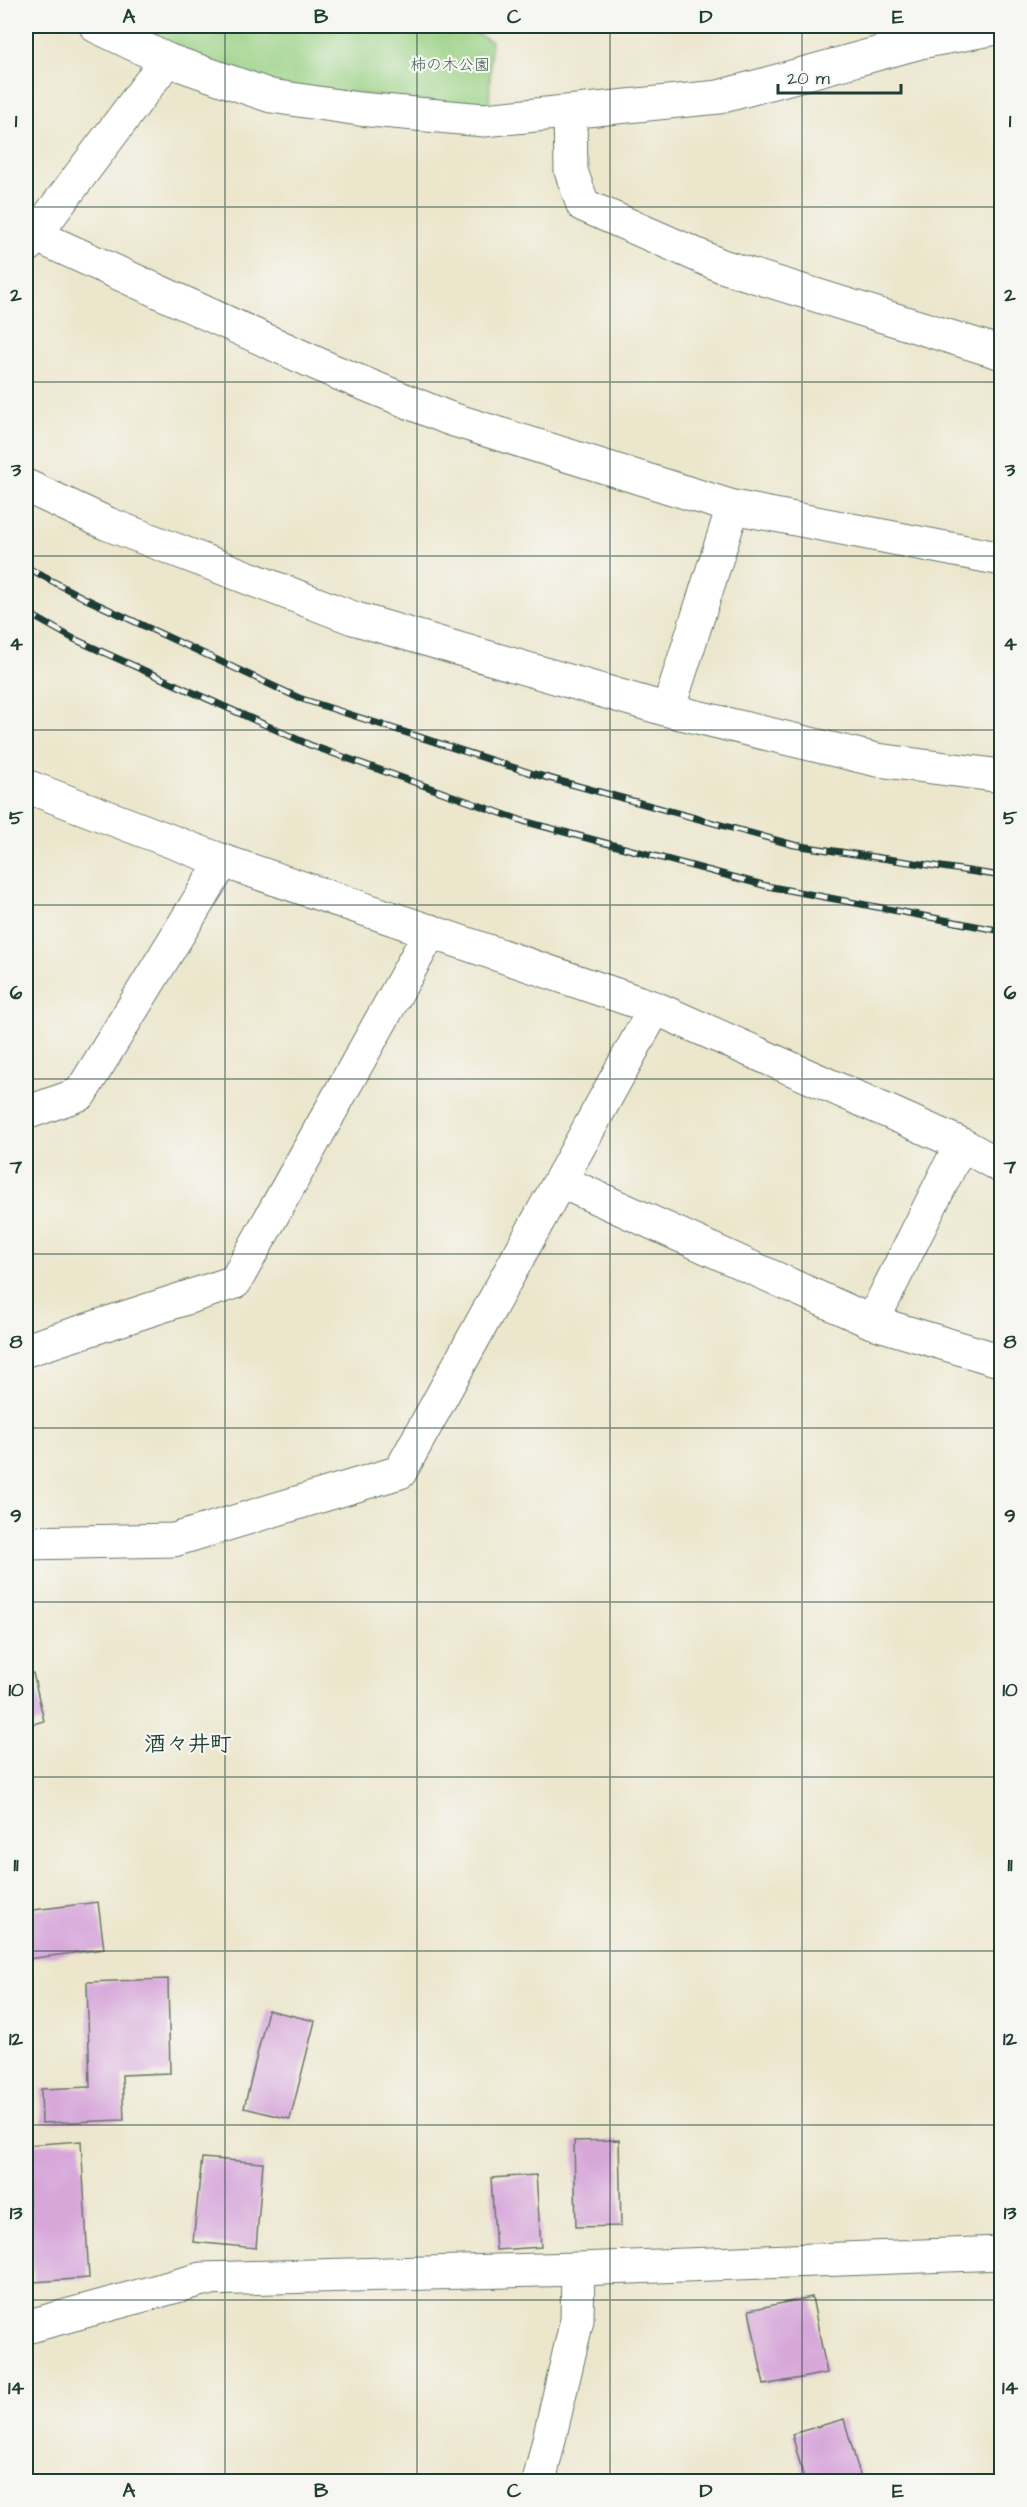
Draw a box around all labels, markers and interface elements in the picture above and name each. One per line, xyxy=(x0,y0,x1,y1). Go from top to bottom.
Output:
text: A xyxy=(123,3,136,31)
text: B xyxy=(314,3,329,31)
text: C xyxy=(507,3,522,31)
text: D xyxy=(700,3,713,31)
text: E xyxy=(892,3,904,31)
park label: 柿の木公園 xyxy=(410,54,490,76)
scale bar xyxy=(778,57,901,95)
text: 20 m xyxy=(787,66,830,91)
text: 1 xyxy=(15,107,18,135)
text: 1 xyxy=(1009,107,1012,135)
text: 2 xyxy=(9,281,22,309)
text: 2 xyxy=(1003,281,1016,309)
text: 3 xyxy=(10,456,22,484)
text: 3 xyxy=(1004,456,1016,484)
text: 4 xyxy=(9,630,23,658)
text: 4 xyxy=(1003,630,1017,658)
text: 5 xyxy=(9,804,24,832)
text: 5 xyxy=(1003,804,1018,832)
text: 6 xyxy=(10,979,23,1007)
text: 6 xyxy=(1004,979,1017,1007)
text: 7 xyxy=(9,1153,23,1181)
text: 7 xyxy=(1003,1153,1017,1181)
text: 8 xyxy=(10,1328,23,1356)
text: 8 xyxy=(1004,1328,1017,1356)
text: 9 xyxy=(10,1502,22,1530)
text: 9 xyxy=(1004,1502,1016,1530)
text: 10 xyxy=(8,1676,24,1704)
text: 10 xyxy=(1002,1676,1018,1704)
district label: 酒々井町 xyxy=(144,1729,232,1760)
text: 11 xyxy=(13,1851,19,1879)
text: 11 xyxy=(1007,1851,1013,1879)
text: 12 xyxy=(9,2025,24,2053)
text: 12 xyxy=(1003,2025,1018,2053)
text: 13 xyxy=(10,2199,23,2227)
text: 13 xyxy=(1004,2199,1017,2227)
text: 14 xyxy=(8,2374,24,2402)
text: 14 xyxy=(1002,2374,1018,2402)
text: A xyxy=(123,2477,136,2505)
text: B xyxy=(314,2477,329,2505)
text: C xyxy=(507,2477,522,2505)
text: D xyxy=(700,2477,713,2505)
text: E xyxy=(892,2477,904,2505)

